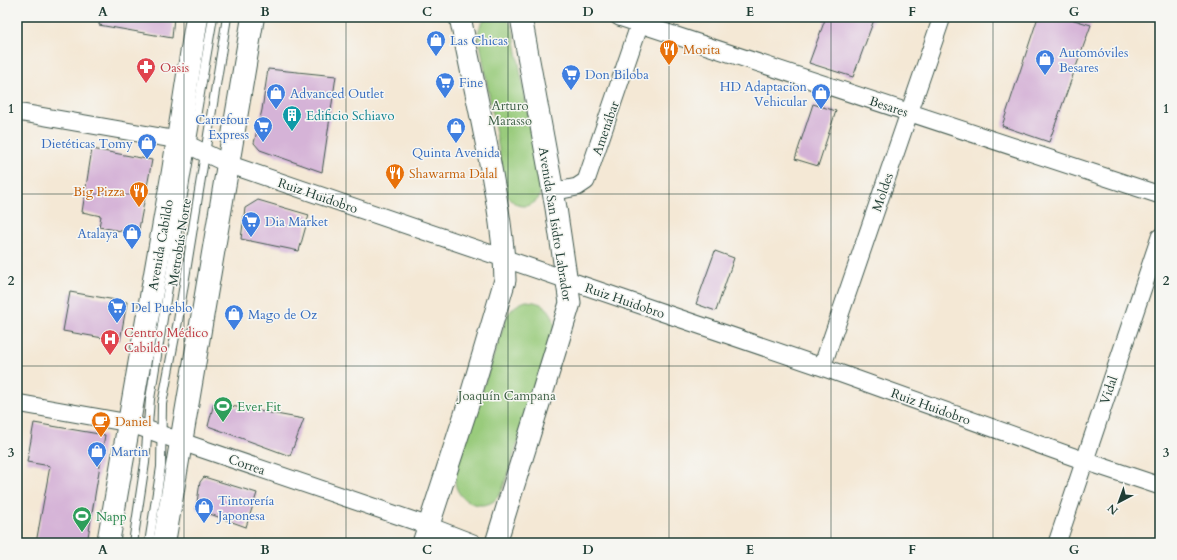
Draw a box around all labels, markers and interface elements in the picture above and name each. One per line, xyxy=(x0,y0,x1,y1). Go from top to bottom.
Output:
text: A xyxy=(98,3,108,21)
text: B xyxy=(260,3,270,21)
text: C xyxy=(422,3,432,21)
text: D xyxy=(582,3,594,21)
text: E xyxy=(746,3,754,21)
text: F xyxy=(908,3,916,21)
text: G xyxy=(1069,3,1080,21)
shop icon: Las Chicas xyxy=(425,29,447,57)
place label: Las Chicas xyxy=(450,32,508,50)
restaurant icon: Morita xyxy=(658,38,680,66)
place label: Morita xyxy=(683,41,721,59)
place label: Automóviles Besares xyxy=(1059,44,1128,77)
shop icon: Automóviles Besares xyxy=(1034,48,1056,76)
pharmacy icon: Oasis xyxy=(135,56,157,84)
place label: Oasis xyxy=(160,59,189,77)
supermarket icon: Don Biloba xyxy=(560,63,582,91)
place label: Don Biloba xyxy=(585,66,649,84)
supermarket icon: Fine xyxy=(434,71,456,99)
place label: Fine xyxy=(459,74,483,92)
place label: HD Adaptacion Vehicular xyxy=(720,78,808,111)
shop icon: Advanced Outlet xyxy=(265,82,287,110)
shop icon: HD Adaptacion Vehicular xyxy=(810,82,832,110)
place label: Advanced Outlet xyxy=(290,85,384,103)
street label: Besares xyxy=(867,92,910,122)
park label: Arturo Marasso xyxy=(488,97,532,130)
street label: Amenábar xyxy=(588,98,624,158)
text: 1 xyxy=(8,100,14,118)
text: 1 xyxy=(1163,100,1169,118)
building icon: Edificio Schiavo xyxy=(281,104,303,132)
place label: Edificio Schiavo xyxy=(306,107,394,125)
place label: Carrefour Express xyxy=(195,111,249,144)
supermarket icon: Carrefour Express xyxy=(252,115,274,143)
shop icon: Quinta Avenida xyxy=(445,116,467,144)
shop icon: Dietéticas Tomy xyxy=(136,132,158,160)
place label: Dietéticas Tomy xyxy=(41,135,133,153)
place label: Quinta Avenida xyxy=(412,144,500,162)
street label: Avenida San Isidro Labrador xyxy=(534,146,576,303)
restaurant icon: Shawarma Dalal xyxy=(384,162,406,190)
place label: Shawarma Dalal xyxy=(409,165,498,183)
street label: Moldes xyxy=(868,171,898,214)
street label: Ruiz Huidobro xyxy=(275,174,360,218)
restaurant icon: Big Pizza xyxy=(128,180,150,208)
place label: Big Pizza xyxy=(73,183,125,201)
street label: Metrobús Norte xyxy=(164,197,196,287)
street label: Avenida Cabildo xyxy=(144,198,178,292)
supermarket icon: Dia Market xyxy=(240,210,262,238)
place label: Dia Market xyxy=(265,213,328,231)
shop icon: Atalaya xyxy=(121,222,143,250)
place label: Atalaya xyxy=(78,225,118,243)
text: 2 xyxy=(8,272,15,290)
text: 2 xyxy=(1163,272,1170,290)
street label: Ruiz Huidobro xyxy=(582,279,667,323)
supermarket icon: Del Pueblo xyxy=(106,296,128,324)
place label: Del Pueblo xyxy=(131,299,192,317)
shop icon: Mago de Oz xyxy=(223,303,245,331)
place label: Mago de Oz xyxy=(248,306,317,324)
place label: Centro Médico Cabildo xyxy=(124,324,208,357)
hospital icon: Centro Médico Cabildo xyxy=(99,328,121,356)
street label: Vidal xyxy=(1096,373,1122,407)
street label: Ruiz Huidobro xyxy=(888,384,973,430)
park label: Joaquín Campana xyxy=(456,387,556,405)
sports icon: Ever Fit xyxy=(212,395,234,423)
place label: Ever Fit xyxy=(237,398,281,416)
cafe icon: Daniel xyxy=(90,410,112,438)
place label: Daniel xyxy=(115,413,152,431)
shop icon: Martin xyxy=(86,440,108,468)
place label: Martin xyxy=(111,443,149,461)
text: 3 xyxy=(8,444,15,462)
text: 3 xyxy=(1163,444,1170,462)
street label: Correa xyxy=(226,450,268,480)
north arrow xyxy=(1099,482,1139,522)
place label: Tintorería Japonesa xyxy=(216,492,275,525)
shop icon: Tintorería Japonesa xyxy=(193,496,215,524)
text: N xyxy=(1104,500,1121,518)
sports icon: Napp xyxy=(71,505,93,533)
place label: Napp xyxy=(96,508,127,526)
text: A xyxy=(98,541,108,559)
text: B xyxy=(260,541,270,559)
text: C xyxy=(422,541,432,559)
text: D xyxy=(582,541,594,559)
text: E xyxy=(746,541,754,559)
text: F xyxy=(908,541,916,559)
text: G xyxy=(1069,541,1080,559)

